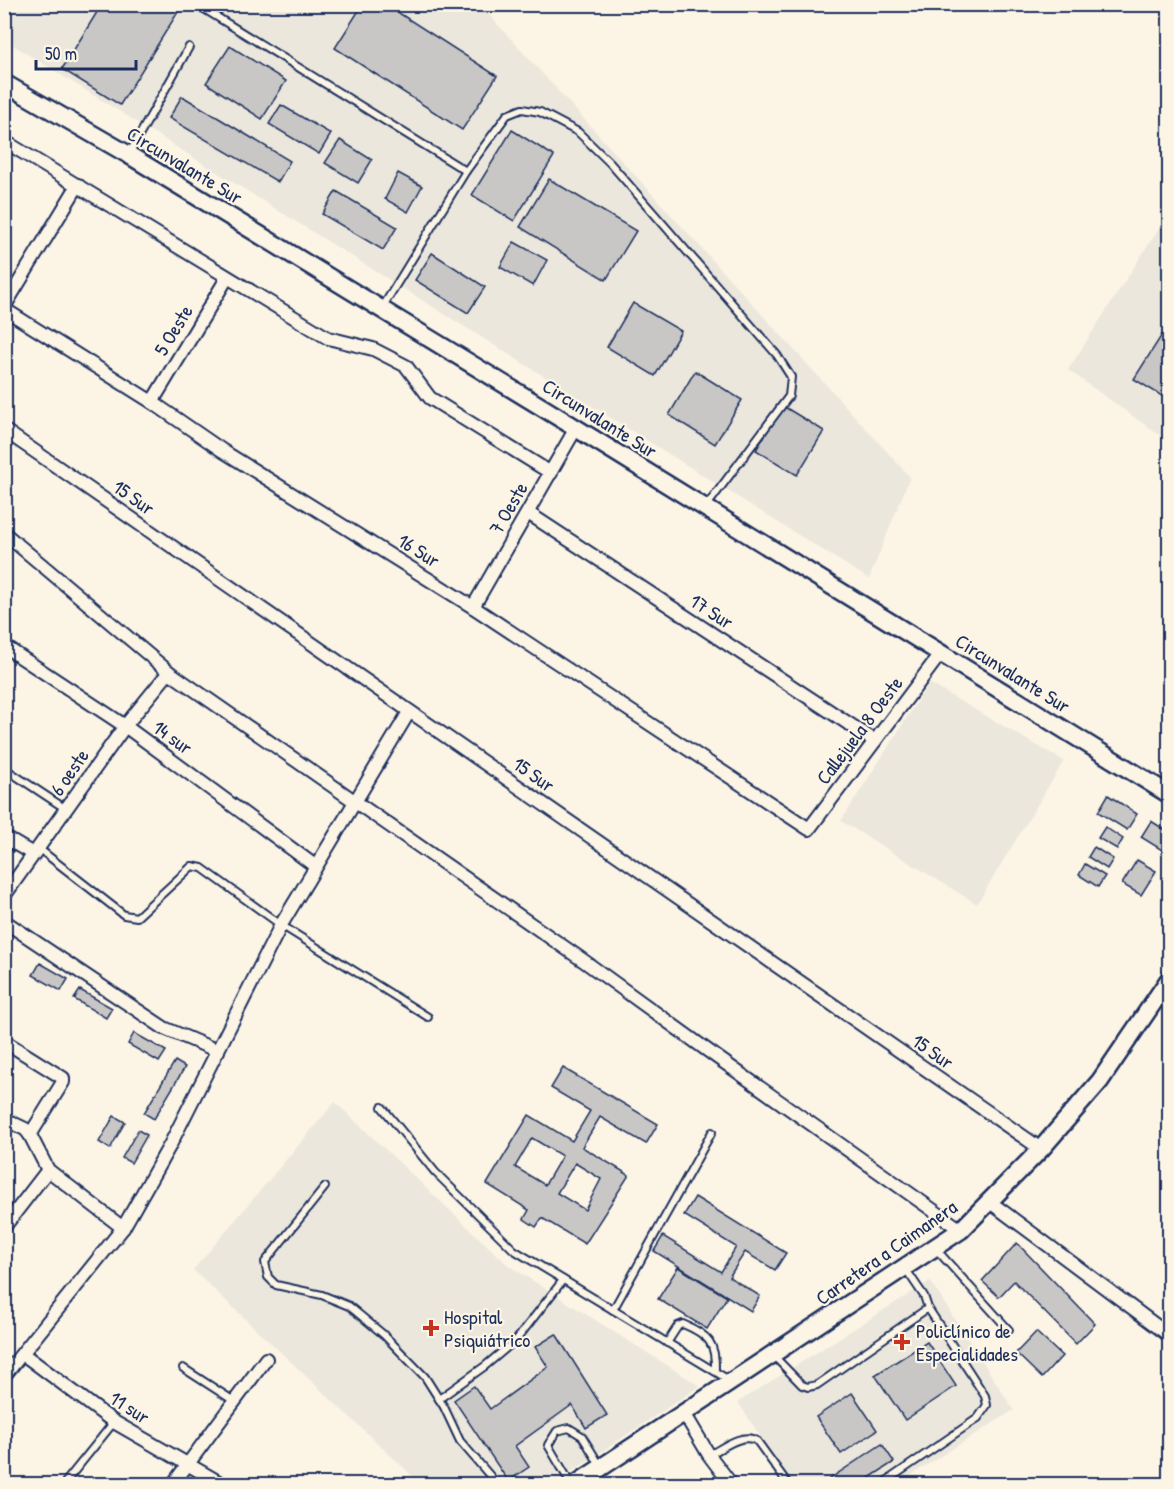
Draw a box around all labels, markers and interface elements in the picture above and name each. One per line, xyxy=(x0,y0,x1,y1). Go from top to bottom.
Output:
scale bar xyxy=(36,33,136,71)
text: 50 m xyxy=(45,41,77,66)
street label: Circunvalante Sur xyxy=(122,120,248,210)
street label: 5 Oeste xyxy=(147,300,199,360)
street label: Circunvalante Sur xyxy=(538,372,663,464)
street label: 15 Sur xyxy=(108,473,161,521)
street label: 7 Oeste xyxy=(482,477,534,539)
street label: 16 Sur xyxy=(393,527,445,573)
street label: 17 Sur xyxy=(685,587,739,635)
street label: Circunvalante Sur xyxy=(951,627,1076,719)
street label: Callejuela 8 Oeste xyxy=(809,670,909,790)
street label: 14 sur xyxy=(148,714,198,761)
street label: 6 oeste xyxy=(43,743,95,801)
street label: 15 Sur xyxy=(508,750,561,798)
street label: 15 Sur xyxy=(907,1027,960,1075)
street label: Carretera a Caimanera xyxy=(810,1193,962,1311)
place label: Hospital Psiquiátrico xyxy=(444,1303,530,1353)
place label: Policlínico de Especialidades xyxy=(916,1317,1018,1367)
marker: Hospital Psiquiátrico xyxy=(422,1319,440,1337)
marker: Policlínico de Especialidades xyxy=(893,1333,911,1351)
street label: 11 sur xyxy=(105,1384,155,1430)

